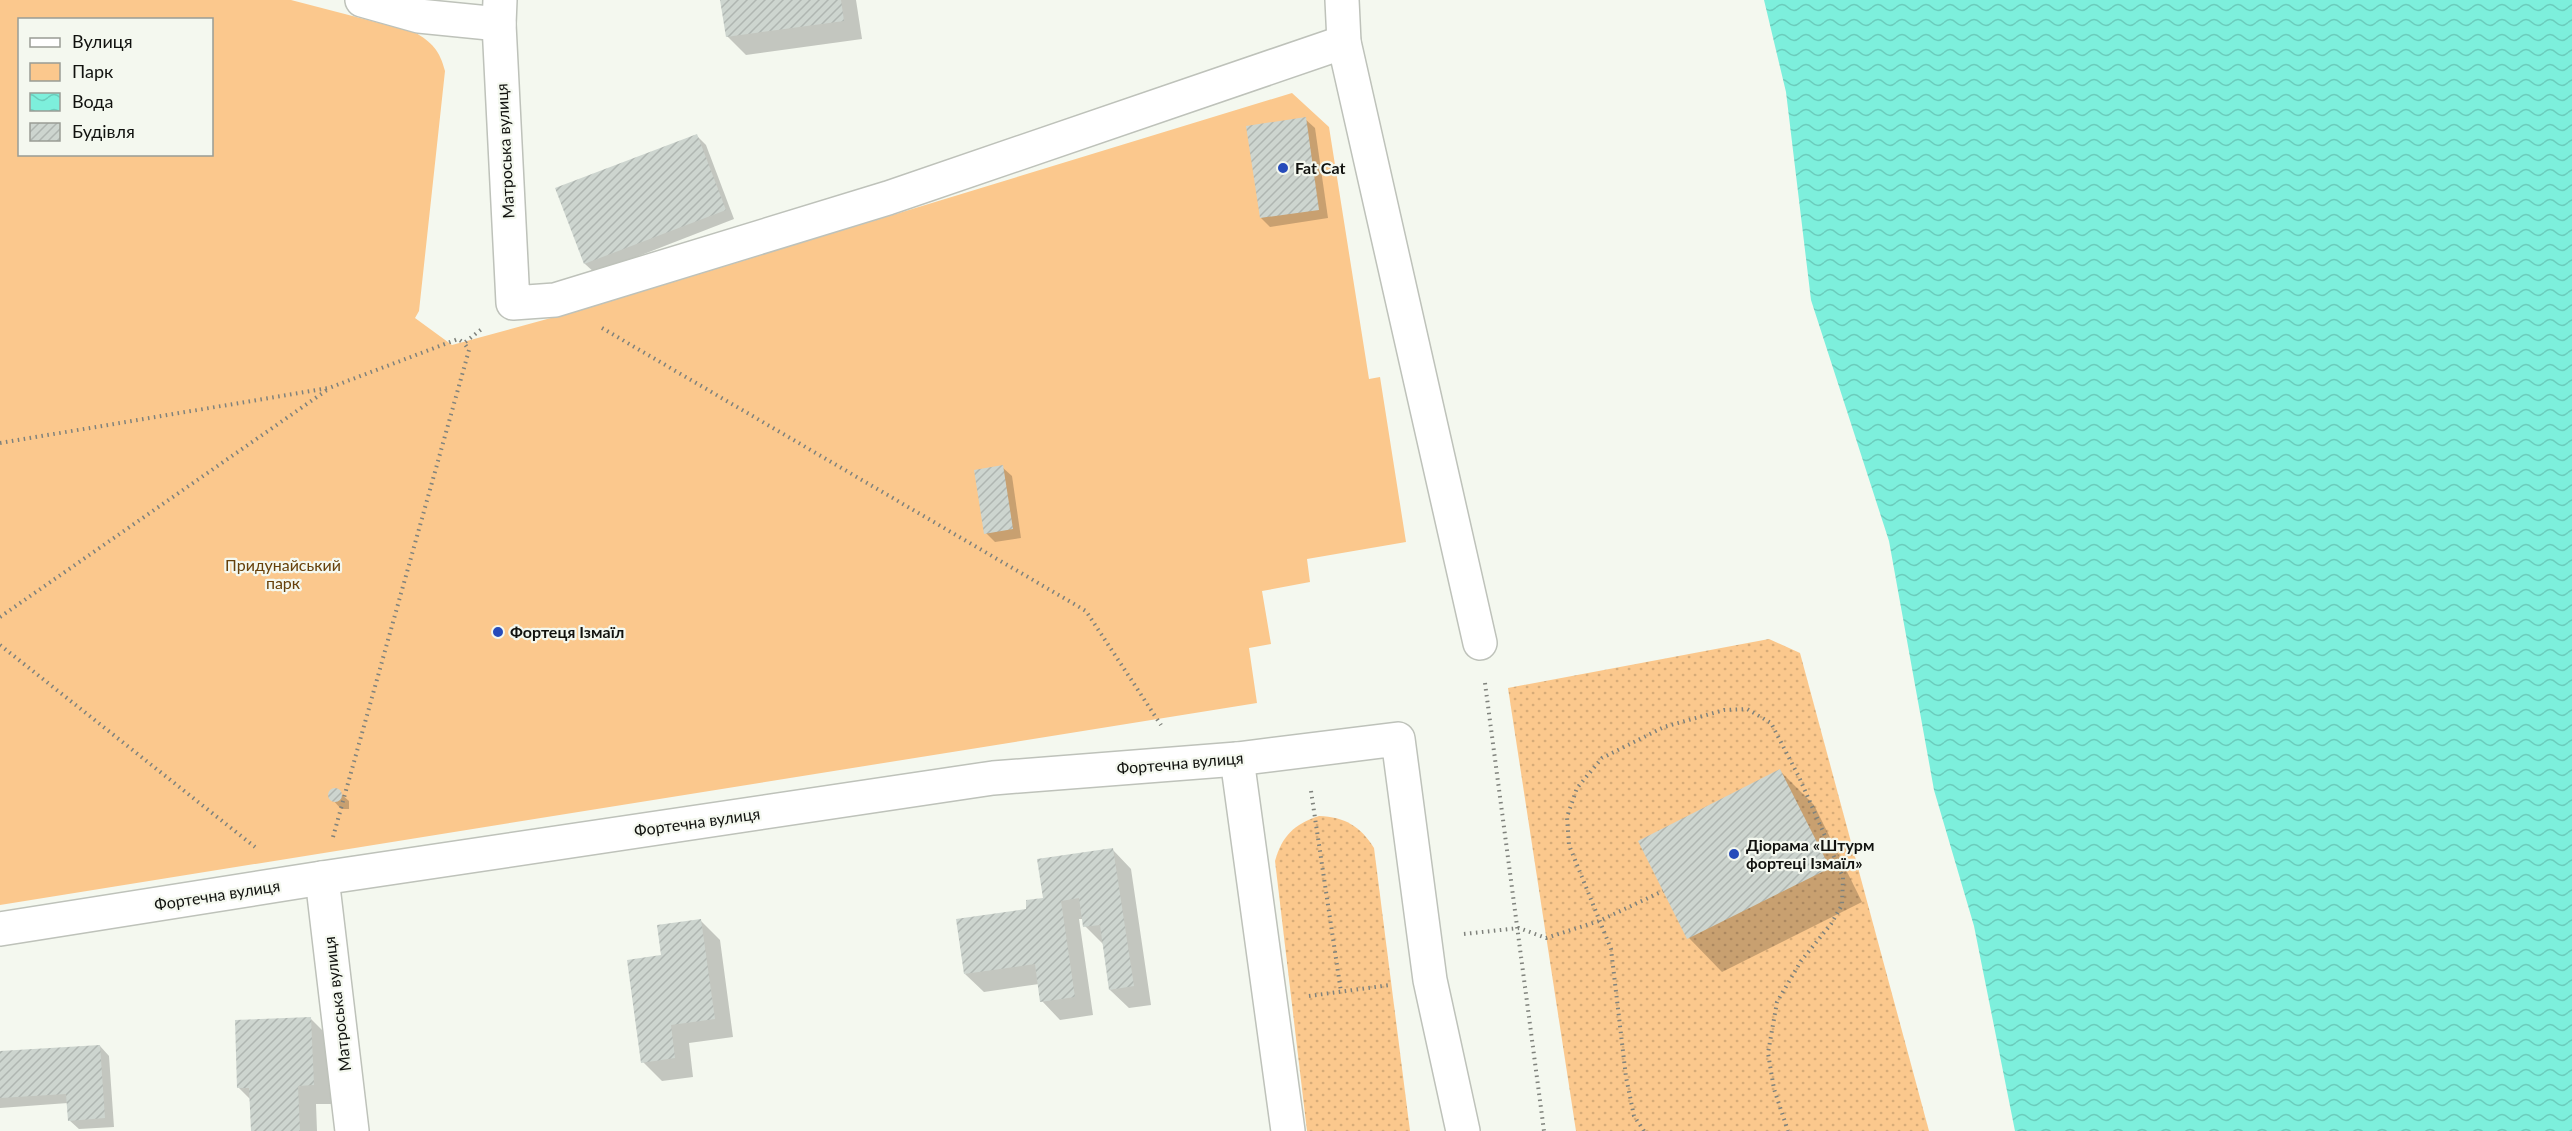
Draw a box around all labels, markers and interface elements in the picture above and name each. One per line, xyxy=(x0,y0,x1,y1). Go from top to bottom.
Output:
legend xyxy=(18,18,213,156)
text: Вулиця xyxy=(72,30,133,52)
text: Парк xyxy=(72,60,114,82)
street label: Матроська вулиця xyxy=(491,83,518,219)
text: Вода xyxy=(72,90,113,112)
text: Будівля xyxy=(72,120,135,142)
place label: Fat Cat xyxy=(1295,158,1345,177)
marker: Fat Cat xyxy=(1276,161,1290,175)
park label: Придунайський парк xyxy=(225,555,341,592)
place label: Фортеця Ізмаїл xyxy=(510,622,624,641)
marker: Фортеця Ізмаїл xyxy=(491,625,505,639)
street label: Фортечна вулиця xyxy=(1116,747,1244,778)
street label: Фортечна вулиця xyxy=(633,803,761,840)
place label: Діорама «Штурм фортеці Ізмаїл» xyxy=(1746,835,1874,872)
marker: Діорама «Штурм фортеці Ізмаїл» xyxy=(1727,847,1741,861)
street label: Фортечна вулиця xyxy=(153,875,281,914)
street label: Матроська вулиця xyxy=(319,936,354,1072)

